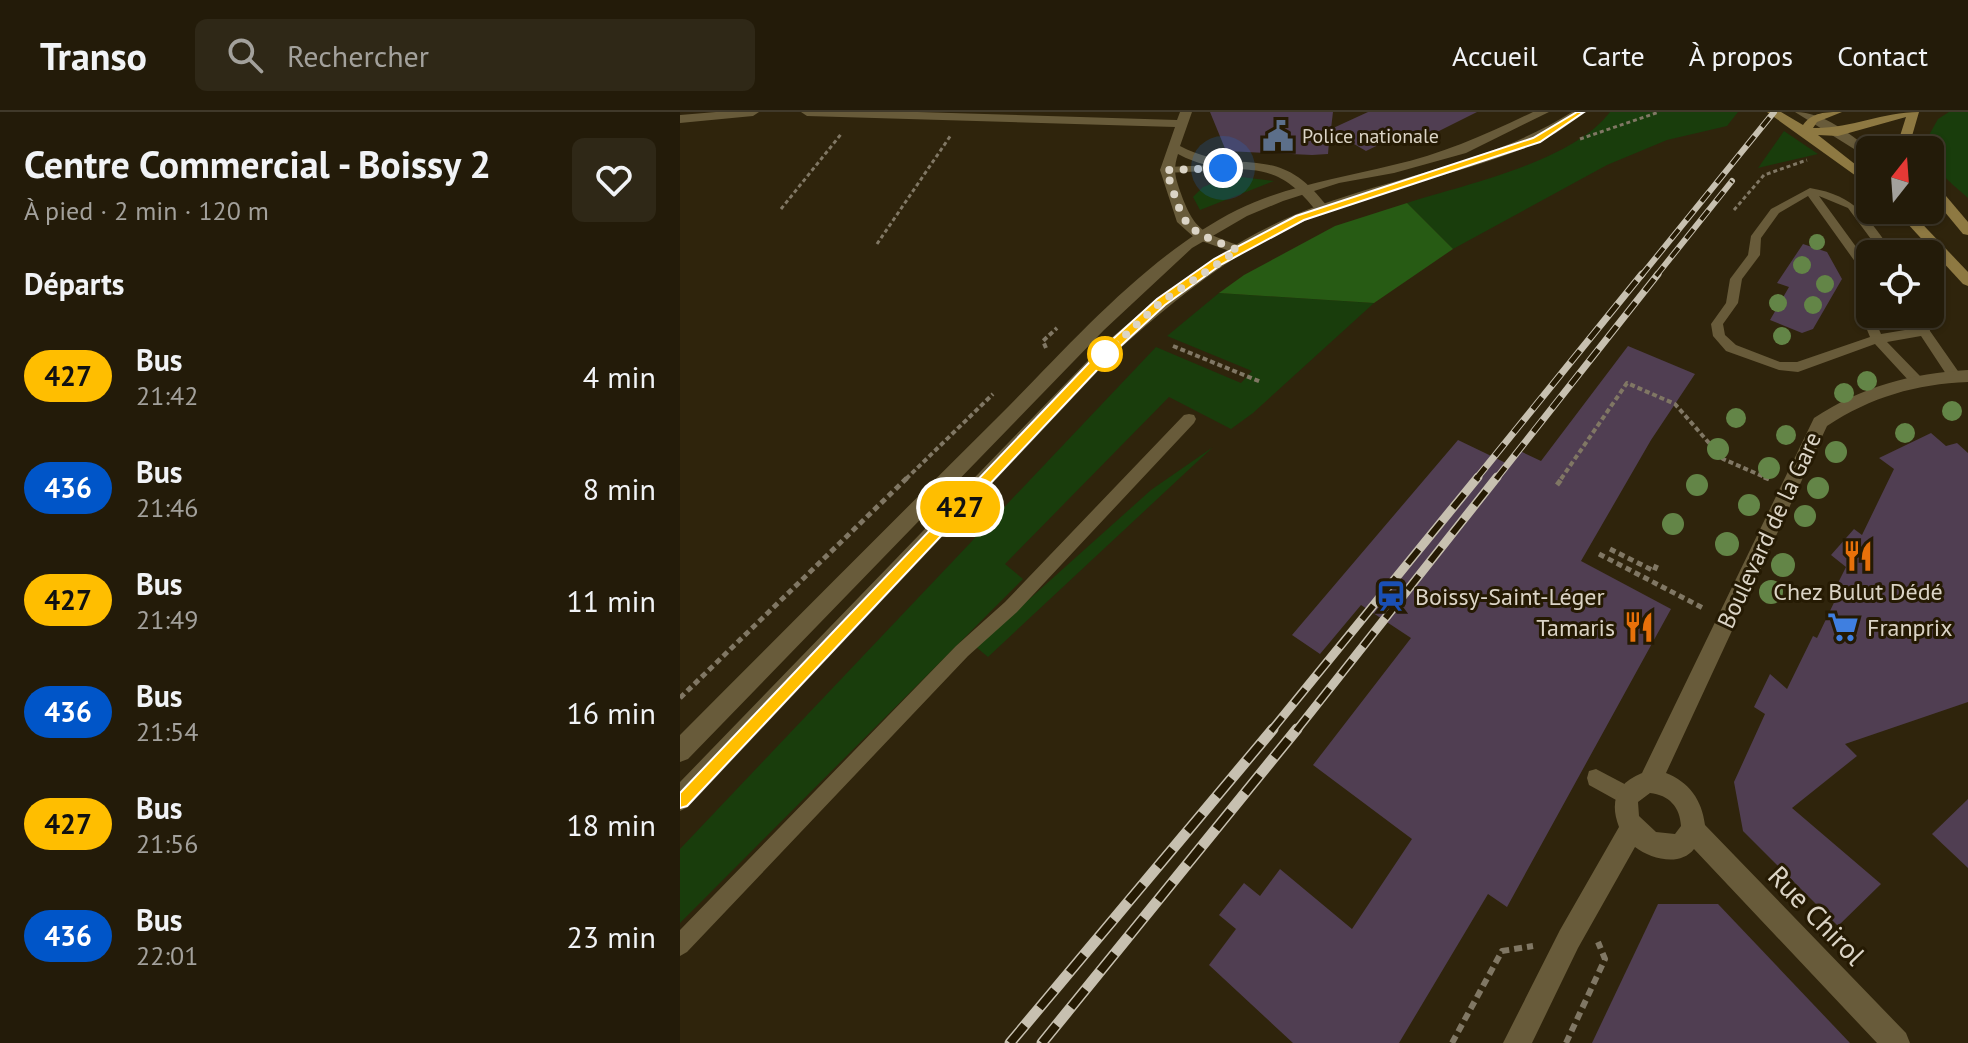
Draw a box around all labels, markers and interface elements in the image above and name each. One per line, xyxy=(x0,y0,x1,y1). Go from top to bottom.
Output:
search box xyxy=(195,19,755,91)
text: Transo xyxy=(40,31,147,80)
icon: search xyxy=(223,33,267,77)
text: Rechercher xyxy=(287,36,429,75)
text: Accueil xyxy=(1452,37,1538,74)
text: Carte xyxy=(1582,37,1645,74)
text: À propos xyxy=(1689,37,1793,74)
text: Contact xyxy=(1837,37,1928,74)
public building icon: Police nationale xyxy=(1261,119,1295,153)
place label: Police nationale xyxy=(1302,123,1439,149)
north arrow xyxy=(1856,136,1944,224)
map controls xyxy=(1856,136,1944,328)
button: heart xyxy=(572,138,656,222)
text: Centre Commercial - Boissy 2 xyxy=(24,139,491,188)
your location xyxy=(1203,148,1243,188)
text: À pied · 2 min · 120 m xyxy=(24,194,269,227)
button: locate xyxy=(1856,240,1944,328)
text: Départs xyxy=(24,264,124,303)
unlabelled marker xyxy=(1088,337,1122,371)
text: Bus xyxy=(136,340,183,379)
text: 427 xyxy=(44,357,92,394)
text: 4 min xyxy=(583,357,656,396)
text: 21:42 xyxy=(136,379,198,412)
street label: Boulevard de la Gare xyxy=(1710,427,1828,633)
text: Bus xyxy=(136,452,183,491)
text: 436 xyxy=(44,469,92,506)
text: 8 min xyxy=(583,469,656,508)
line badge: 427 xyxy=(914,481,1006,533)
text: 427 xyxy=(936,488,984,525)
text: 21:46 xyxy=(136,491,198,524)
restaurant icon: Chez Bulut Dédé xyxy=(1841,539,1875,573)
text: Bus xyxy=(136,564,183,603)
place label: Chez Bulut Dédé xyxy=(1773,576,1943,607)
station icon: Boissy-Saint-Léger xyxy=(1374,579,1408,613)
text: 427 xyxy=(44,581,92,618)
text: 11 min xyxy=(566,581,656,620)
place label: Boissy-Saint-Léger xyxy=(1415,581,1605,612)
text: 21:49 xyxy=(136,603,198,636)
restaurant icon: Tamaris xyxy=(1622,610,1656,644)
supermarket icon: Franprix xyxy=(1826,610,1860,644)
place label: Tamaris xyxy=(1536,612,1615,643)
place label: Franprix xyxy=(1867,612,1953,643)
text: Bus xyxy=(136,676,183,715)
text: 436 xyxy=(44,693,92,730)
text: 16 min xyxy=(566,693,656,732)
text: 21:54 xyxy=(136,715,198,748)
text: Bus xyxy=(136,788,183,827)
text: 427 xyxy=(44,805,92,842)
text: 18 min xyxy=(566,805,656,844)
text: 21:56 xyxy=(136,827,198,860)
street label: Rue Chirol xyxy=(1760,857,1874,973)
text: Bus xyxy=(136,900,183,939)
text: 436 xyxy=(44,917,92,954)
text: 23 min xyxy=(566,917,656,956)
text: 22:01 xyxy=(136,939,198,972)

